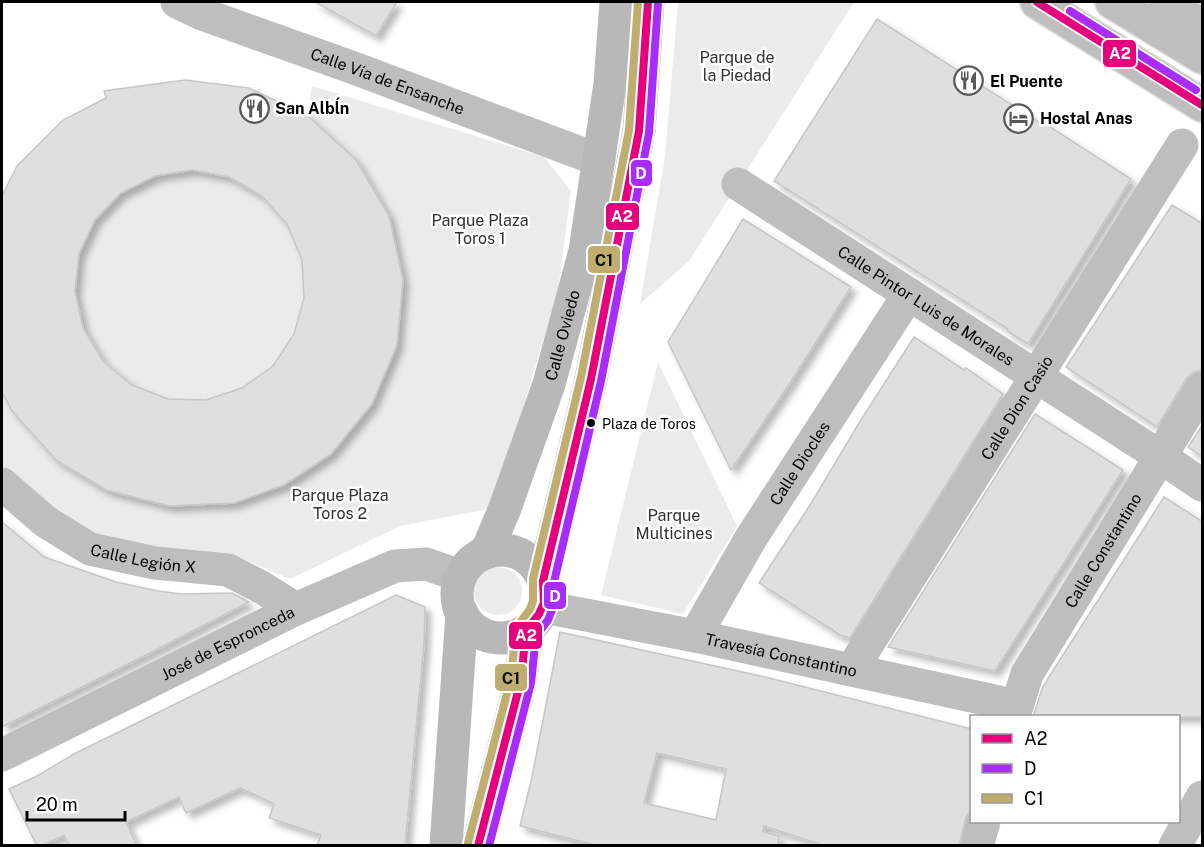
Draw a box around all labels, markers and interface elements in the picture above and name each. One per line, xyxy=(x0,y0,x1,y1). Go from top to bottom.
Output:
line badge: A2 xyxy=(1102,39,1137,68)
street label: Calle Vía de Ensanche xyxy=(308,44,467,119)
text: A2 xyxy=(1109,44,1131,63)
park label: Parque de la Piedad xyxy=(699,48,775,85)
restaurant icon: El Puente xyxy=(953,65,985,97)
place label: El Puente xyxy=(990,72,1063,91)
restaurant icon: San Albĺn xyxy=(238,92,270,124)
place label: San Albĺn xyxy=(275,97,349,118)
hotel icon: Hostal Anas xyxy=(1003,102,1035,134)
place label: Hostal Anas xyxy=(1040,109,1133,128)
line badge: D xyxy=(630,159,653,187)
text: D xyxy=(635,164,647,183)
line badge: A2 xyxy=(605,202,640,231)
text: A2 xyxy=(611,207,633,226)
park label: Parque Plaza Toros 1 xyxy=(431,211,529,248)
street label: Calle Pintor Luis de Morales xyxy=(834,242,1018,370)
line badge: C1 xyxy=(587,245,621,274)
text: C1 xyxy=(595,251,613,270)
street label: Calle Oviedo xyxy=(541,288,584,383)
street label: Calle Dion Casio xyxy=(977,352,1057,464)
place label: Plaza de Toros xyxy=(602,416,696,432)
marker: Plaza de Toros xyxy=(585,417,597,429)
street label: Calle Diocles xyxy=(766,418,834,509)
park label: Parque Plaza Toros 2 xyxy=(291,486,389,523)
street label: Calle Constantino xyxy=(1061,490,1146,612)
park label: Parque Multicines xyxy=(636,506,712,543)
street label: Calle Legión X xyxy=(89,540,197,577)
line badge: D xyxy=(543,581,567,610)
text: D xyxy=(549,587,561,606)
street label: José de Espronceda xyxy=(158,602,298,684)
line badge: A2 xyxy=(508,621,543,650)
text: A2 xyxy=(515,626,537,645)
street label: Travesía Constantino xyxy=(703,629,859,681)
line badge: C1 xyxy=(494,663,528,692)
text: C1 xyxy=(502,669,520,688)
legend xyxy=(970,715,1180,823)
text: A2 xyxy=(1024,728,1048,749)
text: D xyxy=(1024,758,1036,779)
scale bar xyxy=(27,784,124,822)
text: C1 xyxy=(1024,788,1044,809)
text: 20 m xyxy=(36,794,78,815)

